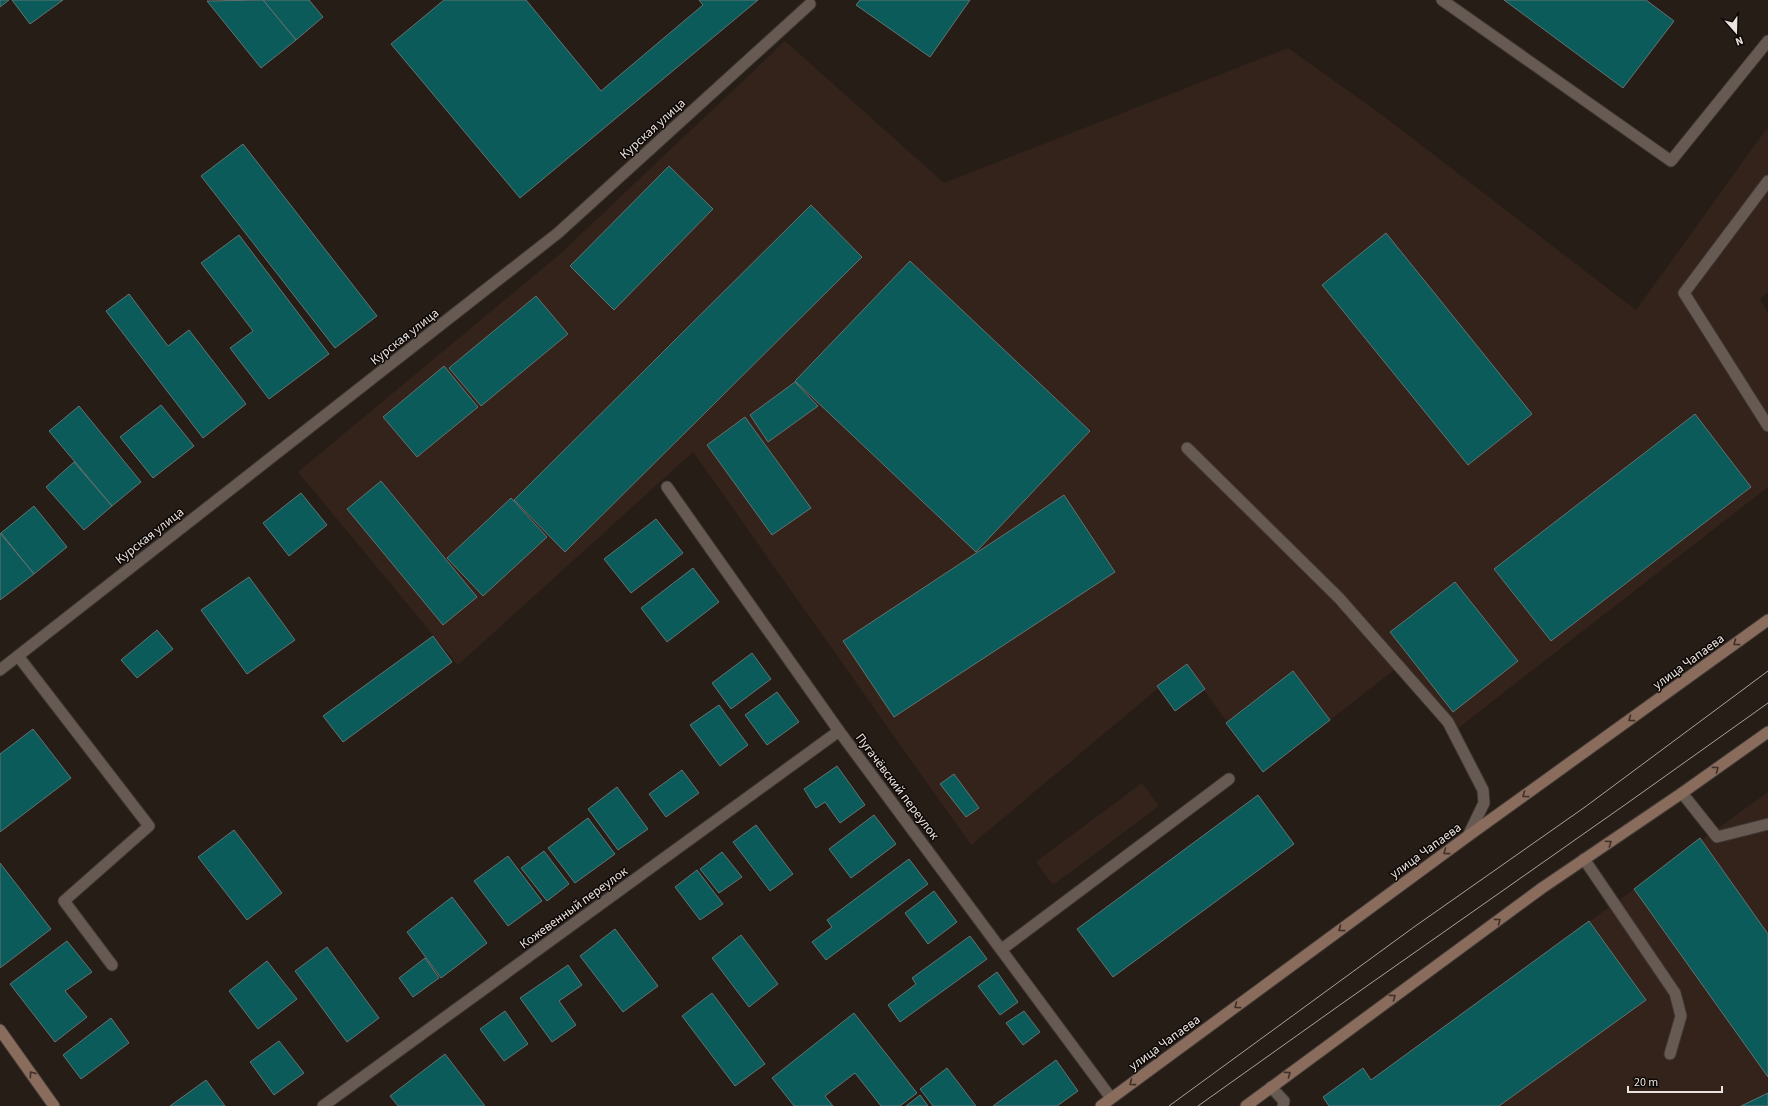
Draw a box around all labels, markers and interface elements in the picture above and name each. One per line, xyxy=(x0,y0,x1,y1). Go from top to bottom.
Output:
north arrow xyxy=(1716,12,1756,52)
text: N xyxy=(1733,33,1745,49)
street label: Курская улица xyxy=(616,94,689,163)
street label: Курская улица xyxy=(366,304,443,369)
street label: Курская улица xyxy=(111,503,188,568)
street label: улица Чапаева xyxy=(1649,630,1728,694)
one-way arrow xyxy=(1734,638,1741,645)
one-way arrow xyxy=(1628,714,1635,721)
street label: Пугачёвский переулок xyxy=(851,730,944,844)
one-way arrow xyxy=(1711,767,1718,774)
one-way arrow xyxy=(1523,790,1530,797)
street label: улица Чапаева xyxy=(1386,819,1465,883)
one-way arrow xyxy=(1604,841,1611,848)
one-way arrow xyxy=(1444,847,1451,854)
street label: Кожевенный переулок xyxy=(516,862,632,953)
one-way arrow xyxy=(1494,918,1501,925)
one-way arrow xyxy=(1339,924,1346,931)
one-way arrow xyxy=(1389,995,1396,1002)
one-way arrow xyxy=(1234,1001,1241,1008)
street label: улица Чапаева xyxy=(1125,1011,1204,1075)
scale bar xyxy=(1628,1068,1722,1094)
one-way arrow xyxy=(30,1072,37,1079)
one-way arrow xyxy=(1284,1072,1291,1079)
text: 20 m xyxy=(1634,1074,1658,1091)
one-way arrow xyxy=(1129,1078,1136,1086)

